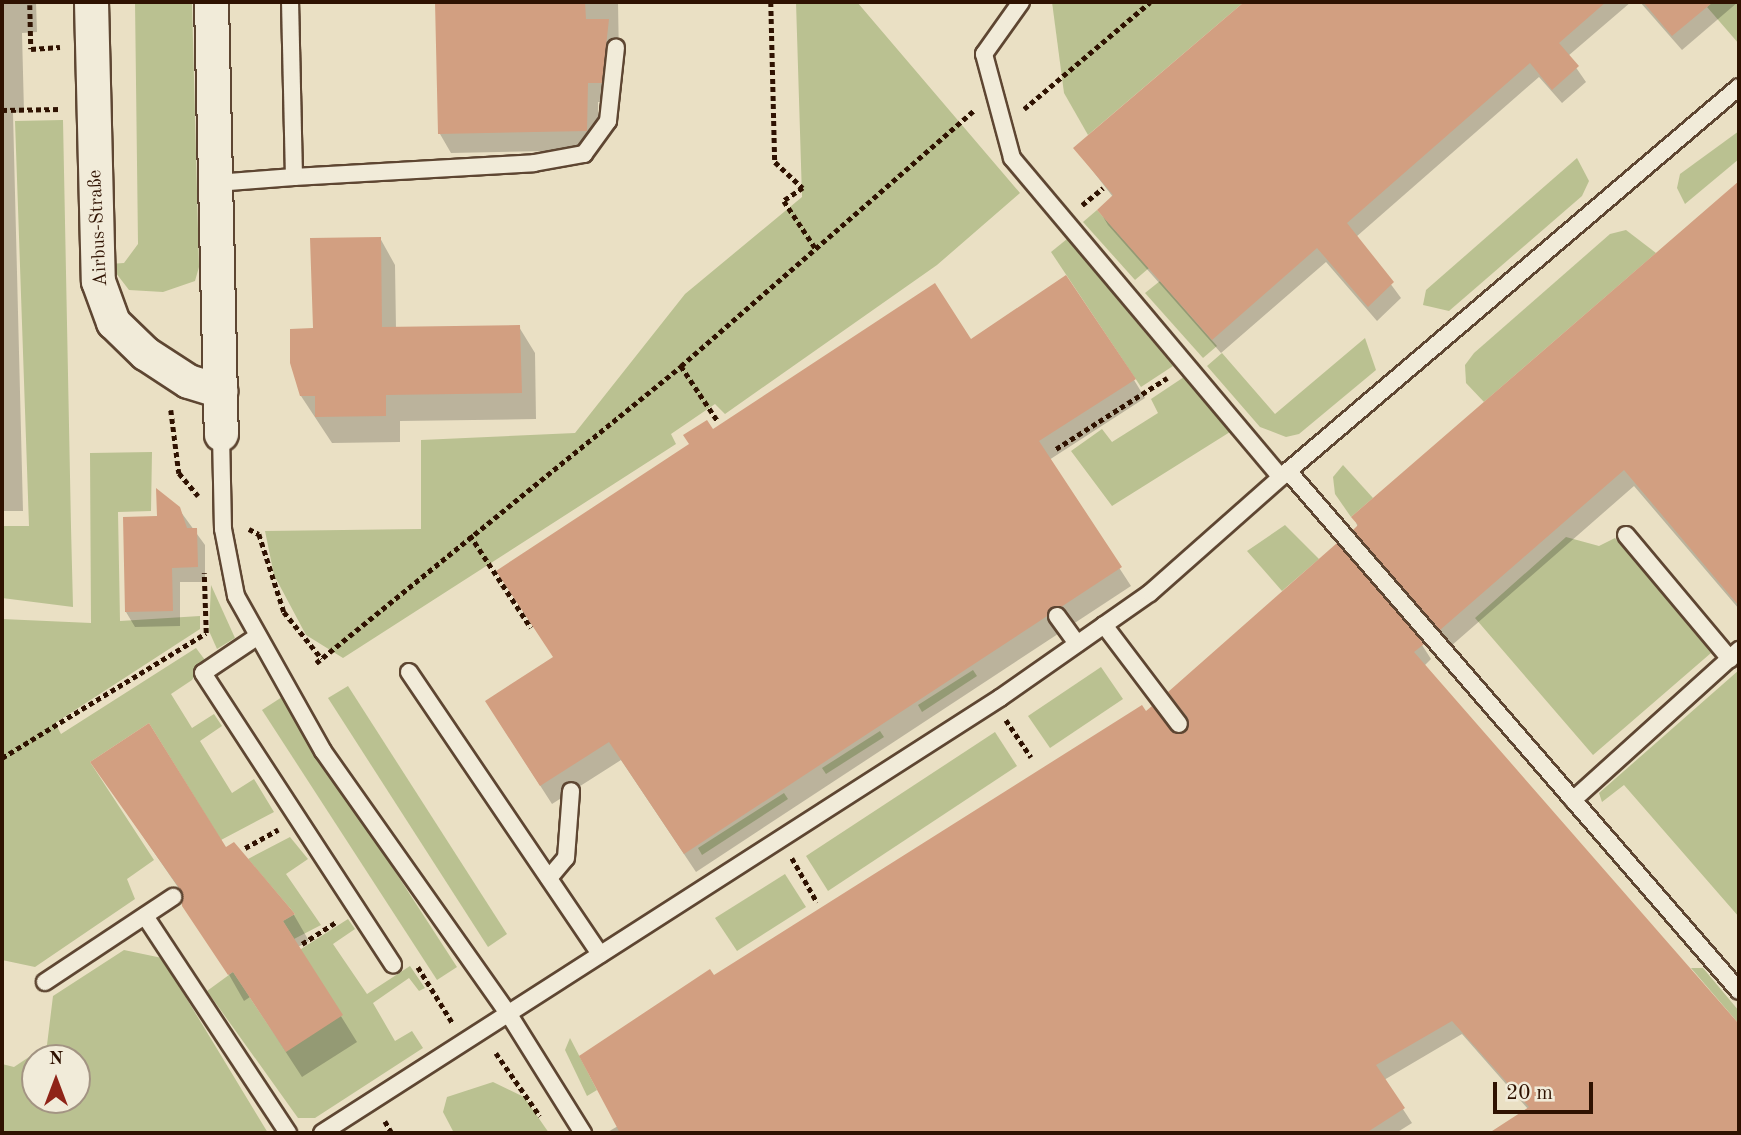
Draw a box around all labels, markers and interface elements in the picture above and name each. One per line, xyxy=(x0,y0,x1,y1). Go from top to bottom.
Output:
street label: Airbus-Straße xyxy=(85,169,113,287)
north arrow xyxy=(21,1044,91,1114)
text: N xyxy=(49,1050,63,1069)
scale bar xyxy=(1496,1068,1596,1112)
text: 20 m xyxy=(1506,1083,1553,1104)

